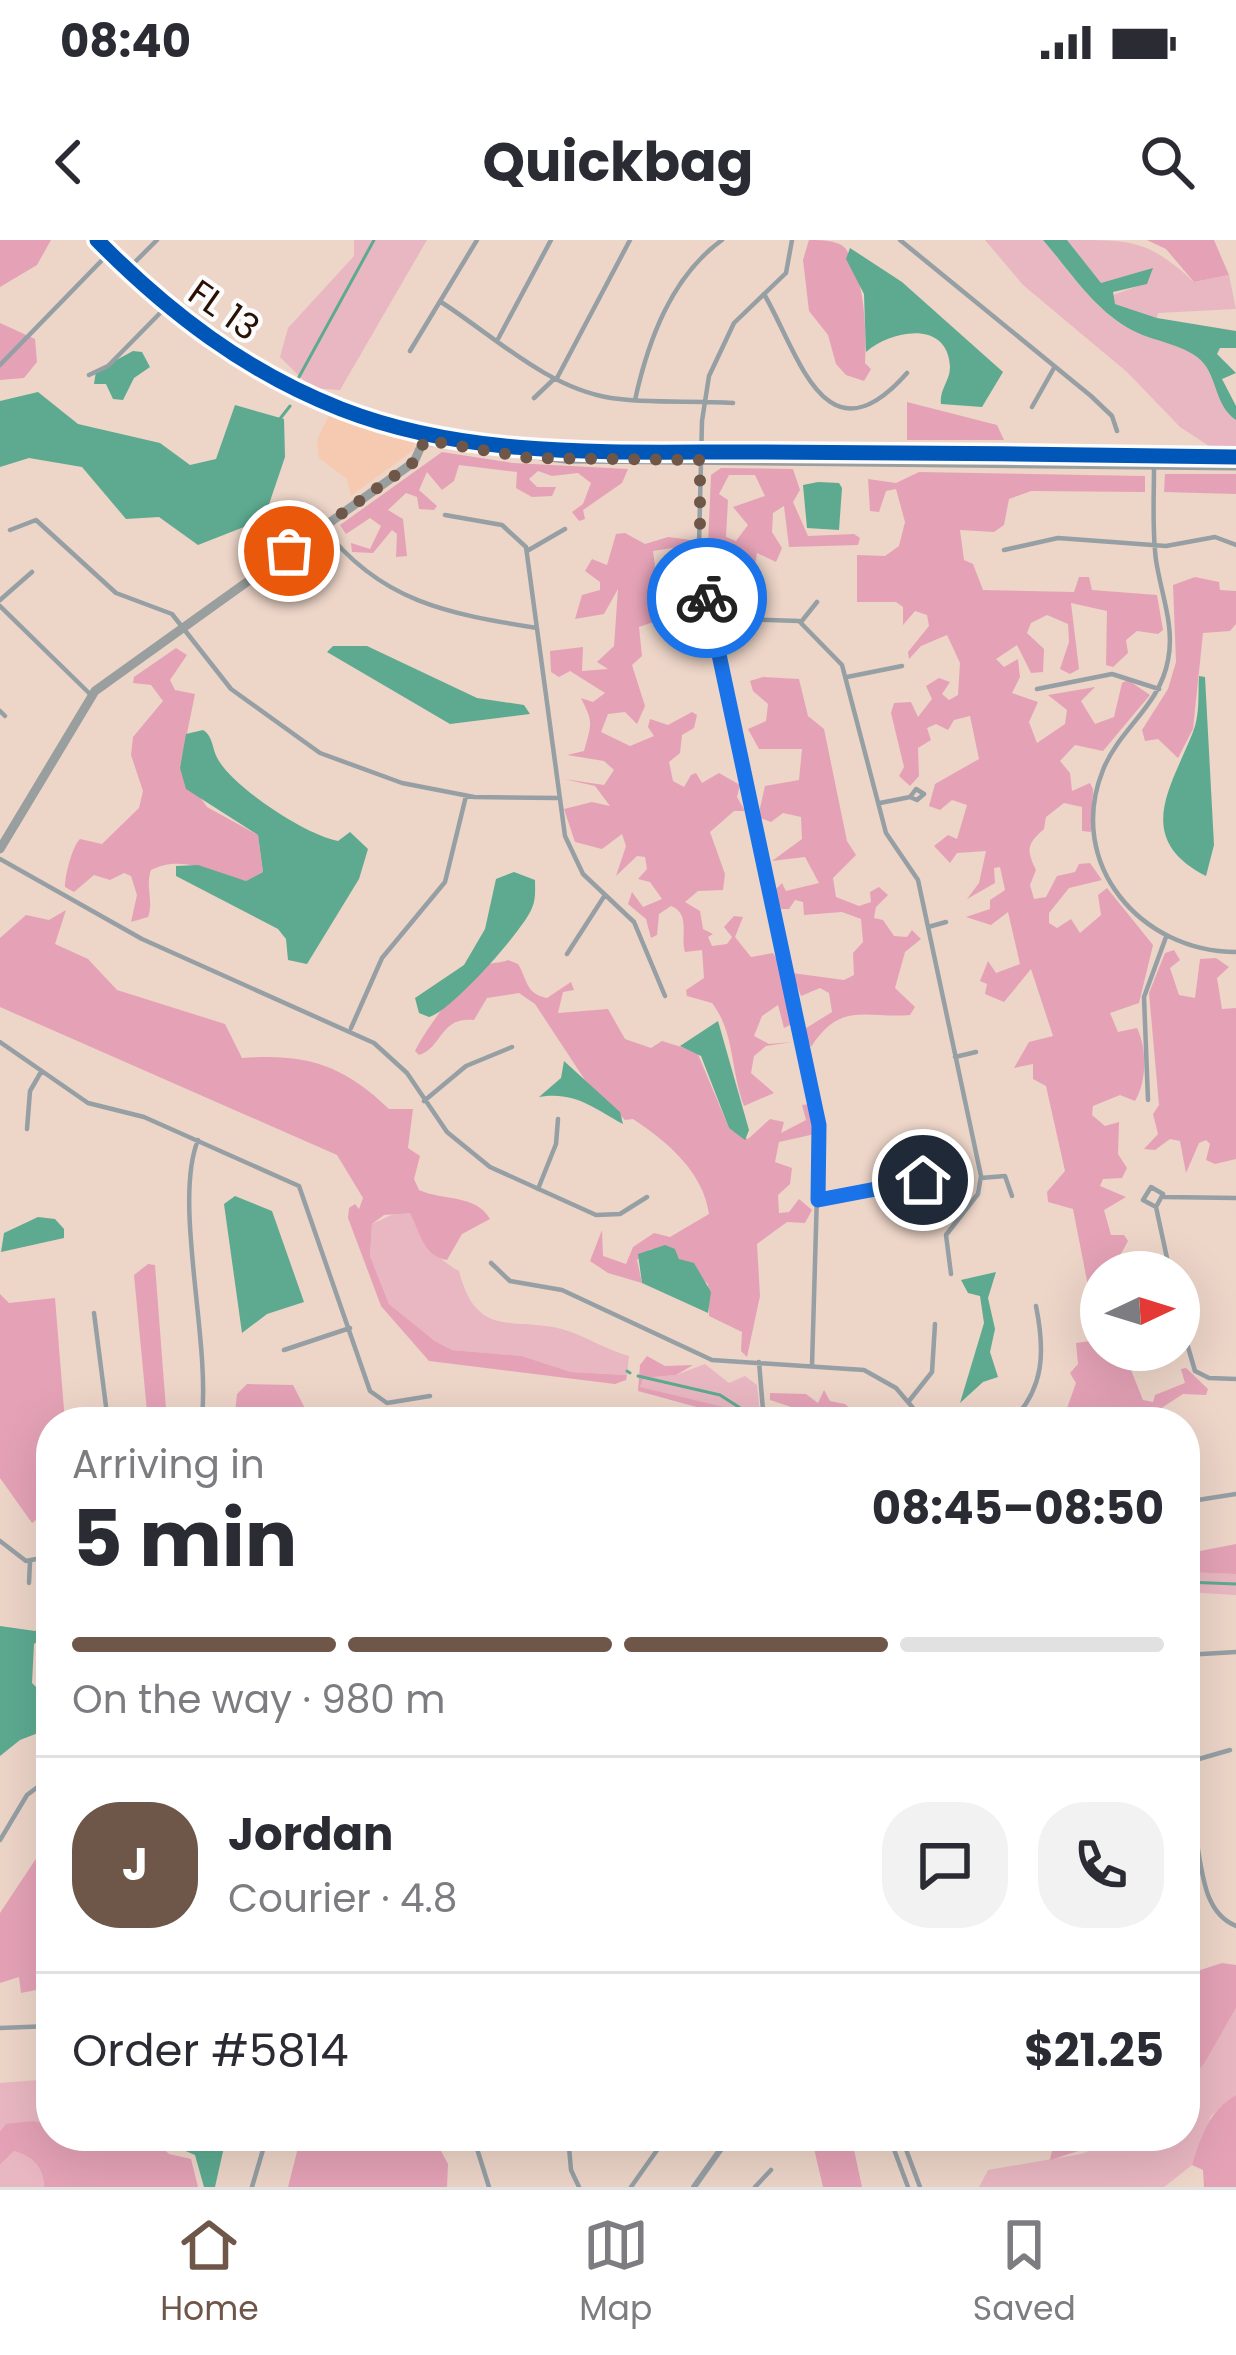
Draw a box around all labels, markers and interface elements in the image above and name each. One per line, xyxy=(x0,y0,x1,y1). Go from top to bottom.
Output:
text: 08:40 xyxy=(60,10,191,73)
text: Quickbag xyxy=(483,124,753,200)
icon: back xyxy=(36,129,102,195)
icon: search xyxy=(1134,129,1200,195)
street label: FL 13 xyxy=(178,267,270,353)
pin xyxy=(238,500,340,602)
icon: bag xyxy=(256,518,322,584)
courier xyxy=(647,538,767,658)
icon: bike xyxy=(674,565,740,631)
pin xyxy=(872,1129,974,1231)
icon: home xyxy=(890,1147,956,1213)
north arrow xyxy=(1080,1251,1200,1371)
map controls xyxy=(1080,1251,1200,1371)
text: Arriving in xyxy=(72,1437,265,1492)
text: 08:45–08:50 xyxy=(872,1477,1164,1540)
text: 5 min xyxy=(72,1484,297,1593)
text: On the way · 980 m xyxy=(72,1672,445,1727)
button: chat xyxy=(882,1802,1008,1928)
button: phone xyxy=(1038,1802,1164,1928)
text: Jordan xyxy=(228,1803,393,1866)
text: J xyxy=(122,1833,148,1896)
text: Courier · 4.8 xyxy=(228,1871,457,1926)
text: Order #5814 xyxy=(72,2019,348,2082)
text: $21.25 xyxy=(1024,2019,1164,2082)
tab: Home xyxy=(160,2212,259,2334)
tab: Map xyxy=(579,2212,652,2334)
tab: Saved xyxy=(973,2212,1076,2334)

